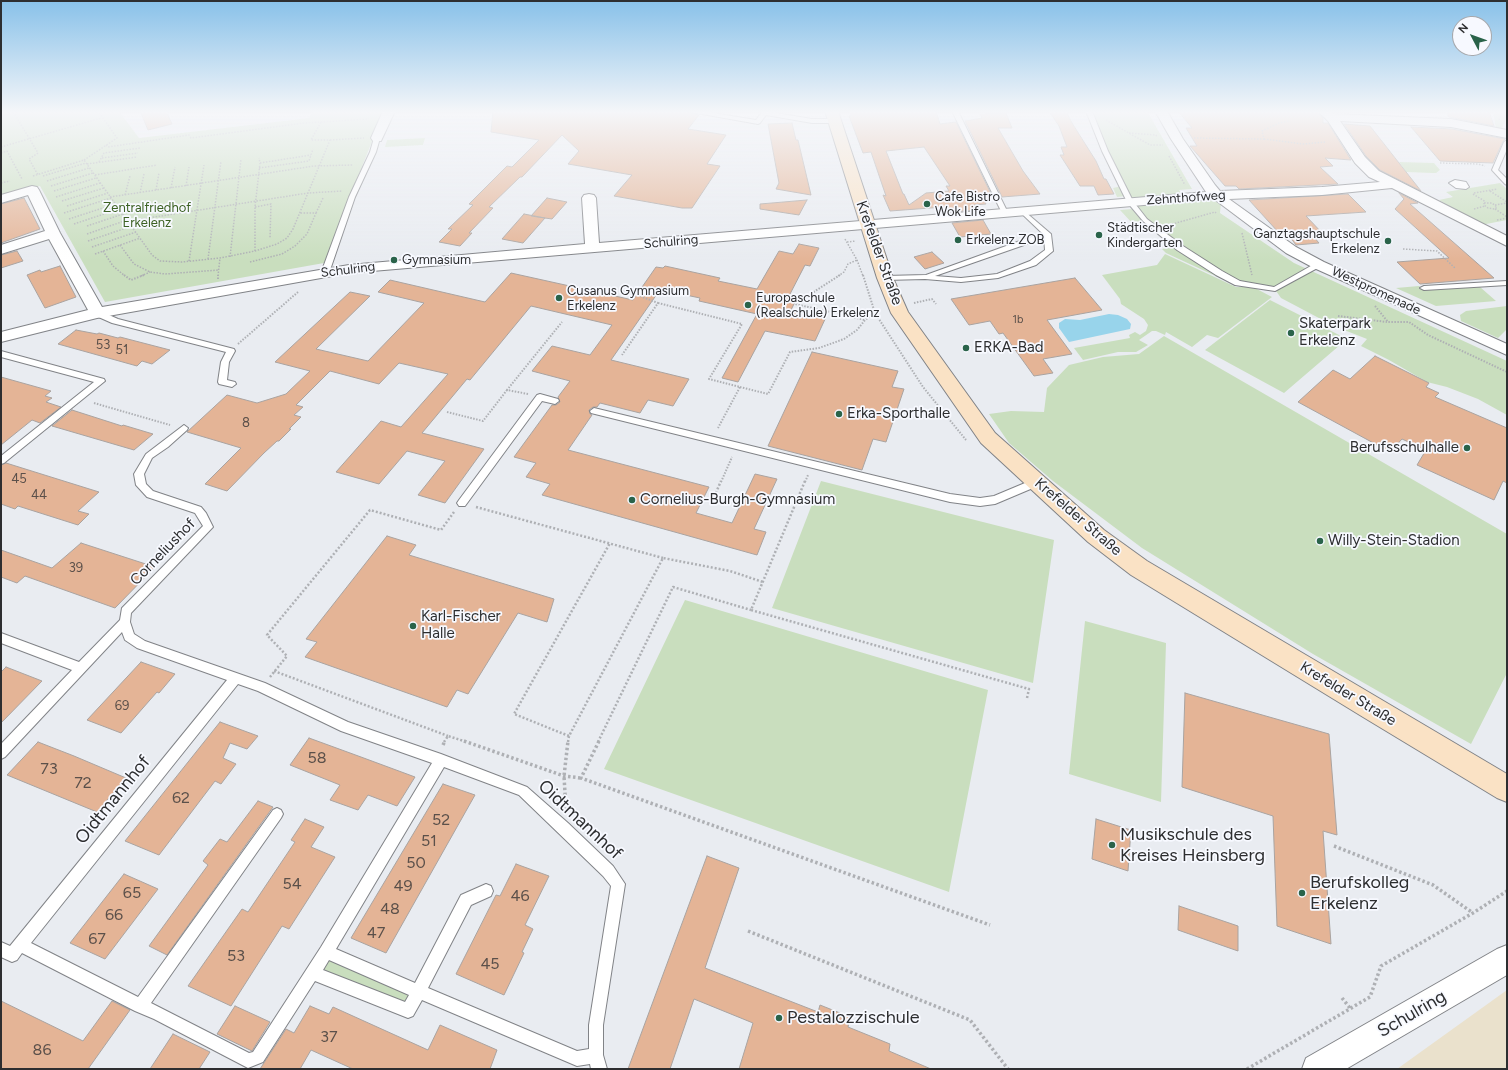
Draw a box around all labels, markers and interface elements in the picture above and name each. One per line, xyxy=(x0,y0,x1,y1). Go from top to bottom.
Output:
north arrow xyxy=(1452,16,1492,56)
text: N xyxy=(1456,21,1471,36)
street label: Zehnthofweg xyxy=(1146,187,1226,209)
place label: Cafe Bistro Wok Life xyxy=(935,189,1000,220)
street label: Krefelder Straße xyxy=(852,199,906,307)
marker: Cafe Bistro Wok Life xyxy=(922,199,932,209)
park label: Zentralfriedhof Erkelenz xyxy=(103,200,191,231)
place label: Städtischer Kindergarten xyxy=(1107,220,1182,251)
place label: Ganztagshauptschule Erkelenz xyxy=(1253,226,1380,257)
marker: Städtischer Kindergarten xyxy=(1094,230,1104,240)
street label: Schulring xyxy=(643,232,699,252)
place label: Erkelenz ZOB xyxy=(966,232,1045,248)
marker: Erkelenz ZOB xyxy=(953,235,963,245)
marker: Ganztagshauptschule Erkelenz xyxy=(1383,236,1393,246)
place label: Gymnasium xyxy=(402,252,471,268)
marker: Gymnasium xyxy=(389,255,399,265)
street label: Schulring xyxy=(320,259,376,281)
street label: Westpromenade xyxy=(1329,264,1423,318)
place label: Cusanus Gymnasium Erkelenz xyxy=(567,283,689,314)
place label: Europaschule (Realschule) Erkelenz xyxy=(756,290,880,321)
marker: Cusanus Gymnasium Erkelenz xyxy=(554,293,564,303)
marker: Europaschule (Realschule) Erkelenz xyxy=(743,300,753,310)
house number: 1b xyxy=(1013,313,1023,327)
place label: Skaterpark Erkelenz xyxy=(1299,315,1371,350)
marker: Skaterpark Erkelenz xyxy=(1286,328,1296,338)
house number: 53 xyxy=(96,337,110,353)
place label: ERKA-Bad xyxy=(974,339,1043,357)
house number: 51 xyxy=(116,342,128,358)
marker: ERKA-Bad xyxy=(961,343,971,353)
place label: Erka-Sporthalle xyxy=(847,405,950,423)
marker: Erka-Sporthalle xyxy=(834,409,844,419)
house number: 8 xyxy=(242,415,250,431)
place label: Berufsschulhalle xyxy=(1350,439,1459,457)
marker: Berufsschulhalle xyxy=(1462,443,1472,453)
house number: 45 xyxy=(11,471,27,487)
street label: Krefelder Straße xyxy=(1031,474,1125,560)
house number: 44 xyxy=(31,487,47,503)
place label: Cornelius-Burgh-Gymnasium xyxy=(640,491,835,509)
marker: Cornelius-Burgh-Gymnasium xyxy=(627,495,637,505)
street label: Corneliushof xyxy=(127,515,199,589)
place label: Willy-Stein-Stadion xyxy=(1328,532,1460,550)
marker: Willy-Stein-Stadion xyxy=(1315,536,1325,546)
house number: 39 xyxy=(69,560,83,576)
place label: Karl-Fischer Halle xyxy=(421,608,501,643)
marker: Karl-Fischer Halle xyxy=(408,621,418,631)
street label: Krefelder Straße xyxy=(1296,658,1400,730)
house number: 69 xyxy=(115,698,129,714)
house number: 58 xyxy=(307,748,327,768)
street label: Oidtmannhof xyxy=(71,752,155,848)
house number: 73 xyxy=(40,759,58,779)
house number: 72 xyxy=(74,773,92,793)
street label: Oidtmannhof xyxy=(533,776,627,864)
house number: 62 xyxy=(172,788,190,808)
house number: 52 xyxy=(432,810,450,830)
place label: Musikschule des Kreises Heinsberg xyxy=(1120,824,1265,866)
house number: 51 xyxy=(421,831,437,851)
marker: Musikschule des Kreises Heinsberg xyxy=(1107,840,1117,850)
house number: 50 xyxy=(406,853,426,873)
place label: Berufskolleg Erkelenz xyxy=(1310,872,1409,914)
house number: 54 xyxy=(282,874,302,894)
house number: 49 xyxy=(394,876,412,896)
house number: 65 xyxy=(123,883,141,903)
house number: 46 xyxy=(511,886,529,906)
marker: Berufskolleg Erkelenz xyxy=(1297,888,1307,898)
house number: 48 xyxy=(380,899,400,919)
house number: 66 xyxy=(105,905,123,925)
house number: 47 xyxy=(367,923,385,943)
house number: 67 xyxy=(88,929,106,949)
house number: 53 xyxy=(227,946,245,966)
house number: 45 xyxy=(480,954,500,974)
street label: Schulring xyxy=(1374,986,1450,1042)
place label: Pestalozzischule xyxy=(787,1007,920,1029)
marker: Pestalozzischule xyxy=(774,1013,784,1023)
house number: 37 xyxy=(320,1027,338,1047)
house number: 86 xyxy=(33,1040,51,1060)

